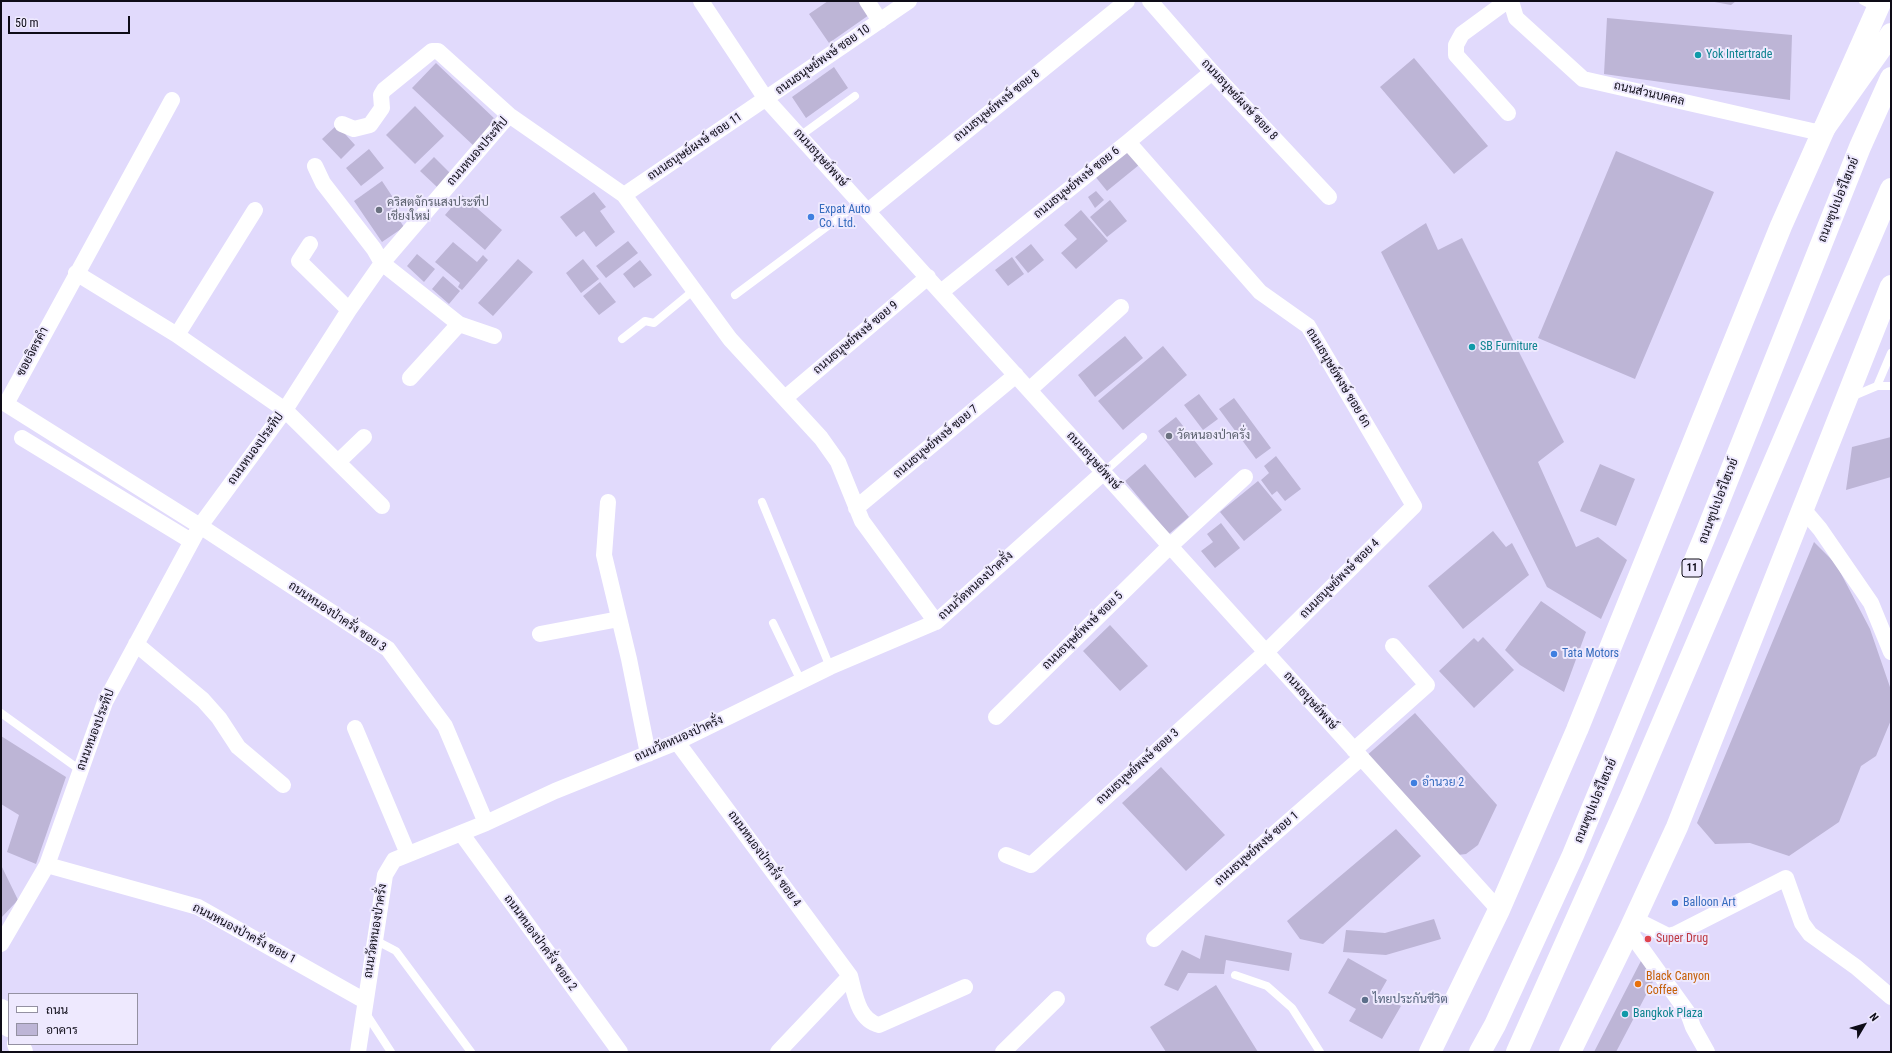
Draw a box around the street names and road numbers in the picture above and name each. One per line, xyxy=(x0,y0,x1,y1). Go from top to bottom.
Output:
street label: ถนนธนุษย์พงษ์ ซอย 10 xyxy=(773,22,873,98)
street label: ถนนธนุษย์ผงษ์ ซอย 8 xyxy=(1198,57,1280,143)
street label: ถนนธนุษย์พงษ์ ซอย 8 xyxy=(951,67,1043,145)
street label: ถนนส่วนบคคล xyxy=(1612,79,1686,109)
street label: ถนนธนุษย์ผงษ์ ซอย 11 xyxy=(645,110,745,184)
street label: ถนนหนองประทีป xyxy=(444,115,512,189)
street label: ถนนธนุษย์พงษ์ xyxy=(790,126,850,190)
street label: ถนนธนุษย์พงษ์ ซอย 6 xyxy=(1031,144,1123,222)
street label: ถนนซุปเปอร์ไฮเวย์ xyxy=(1815,156,1863,244)
street label: ถนนธนุษย์พงษ์ ซอย 9 xyxy=(811,298,901,378)
street label: ซอยจิตรคำ xyxy=(14,325,52,379)
street label: ถนนธนุษย์พงษ์ ซอย 6ก xyxy=(1303,326,1373,430)
street label: ถนนธนุษย์พงษ์ ซอย 7 xyxy=(891,402,981,482)
street label: ถนนหนองประทีป xyxy=(225,410,287,488)
street label: ถนนธนุษย์พงษ์ xyxy=(1063,429,1123,493)
street label: ถนนซุปเปอร์ไฮเวย์ xyxy=(1696,456,1742,546)
street label: ถนนธนุษย์พงษ์ ซอย 4 xyxy=(1297,536,1383,622)
street label: ถนนวัดหนองป่าครั่ง xyxy=(936,549,1016,623)
road number: 11 xyxy=(1682,559,1702,577)
street label: ถนนหนองป่าครั่ง ซอย 3 xyxy=(285,579,389,655)
street label: ถนนธนุษย์พงษ์ ซอย 5 xyxy=(1040,589,1126,673)
street label: ถนนธนุษย์พงษ์ xyxy=(1280,669,1340,733)
street label: ถนนหนองประทีป xyxy=(74,687,118,773)
street label: ถนนวัดหนองป่าครั่ง xyxy=(632,713,726,765)
street label: ถนนธนุษย์พงษ์ ซอย 3 xyxy=(1094,726,1182,808)
street label: ถนนซุปเปอร์ไฮเวย์ xyxy=(1572,757,1620,845)
street label: ถนนหนองป่าครั่ง ซอย 4 xyxy=(724,808,804,910)
street label: ถนนธนุษย์พงษ์ ซอย 1 xyxy=(1212,809,1302,889)
street label: ถนนวัดหนองป่าครั่ง xyxy=(361,883,391,979)
street label: ถนนหนองป่าครั่ง ซอย 2 xyxy=(500,892,580,994)
street label: ถนนหนองป่าครั่ง ซอย 1 xyxy=(190,901,298,967)

